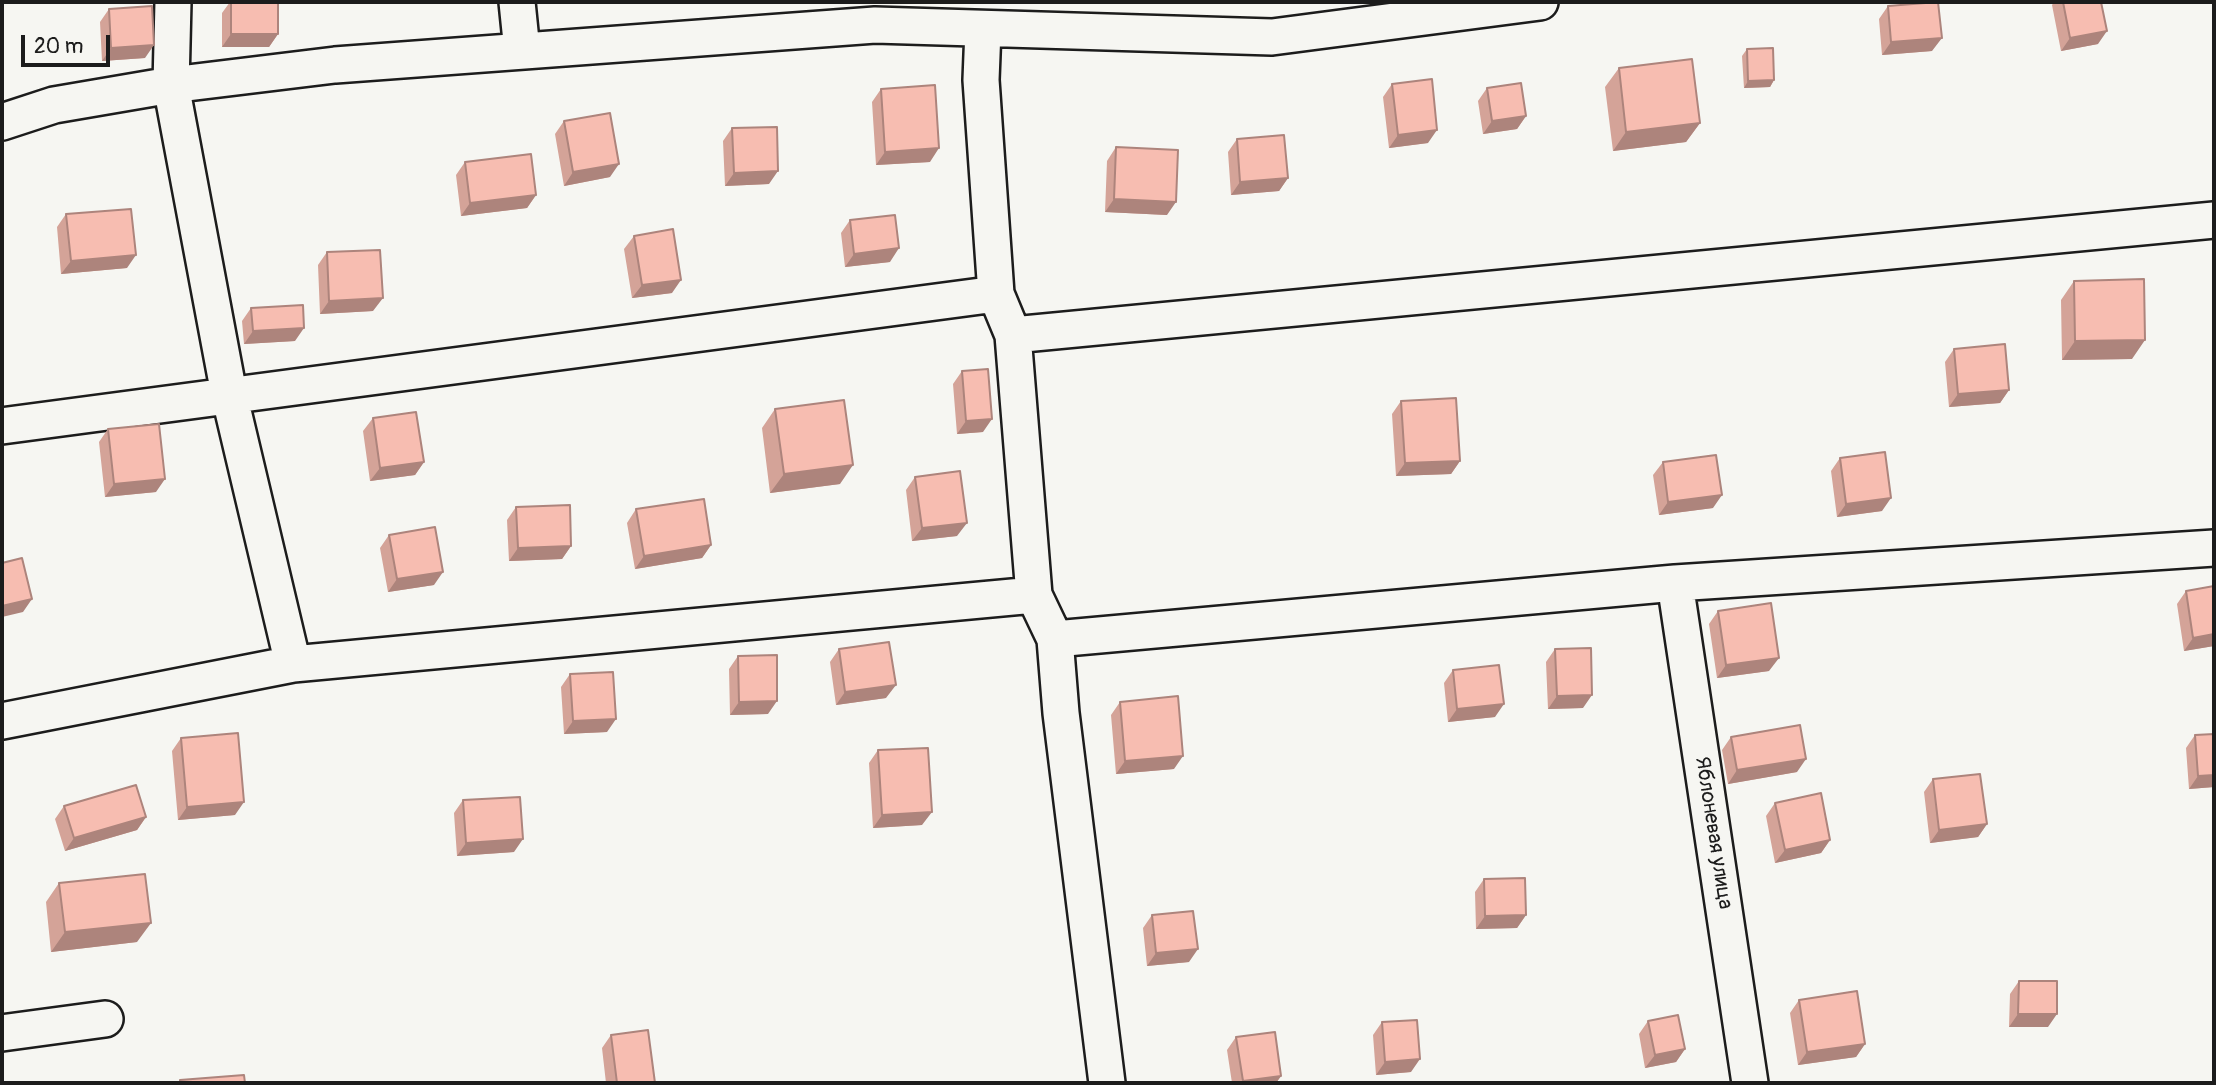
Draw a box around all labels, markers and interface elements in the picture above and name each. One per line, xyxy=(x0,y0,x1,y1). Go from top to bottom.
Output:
scale bar xyxy=(24,21,114,65)
text: 20 m xyxy=(34,33,83,60)
street label: Яблоневая улица xyxy=(1688,755,1738,911)

